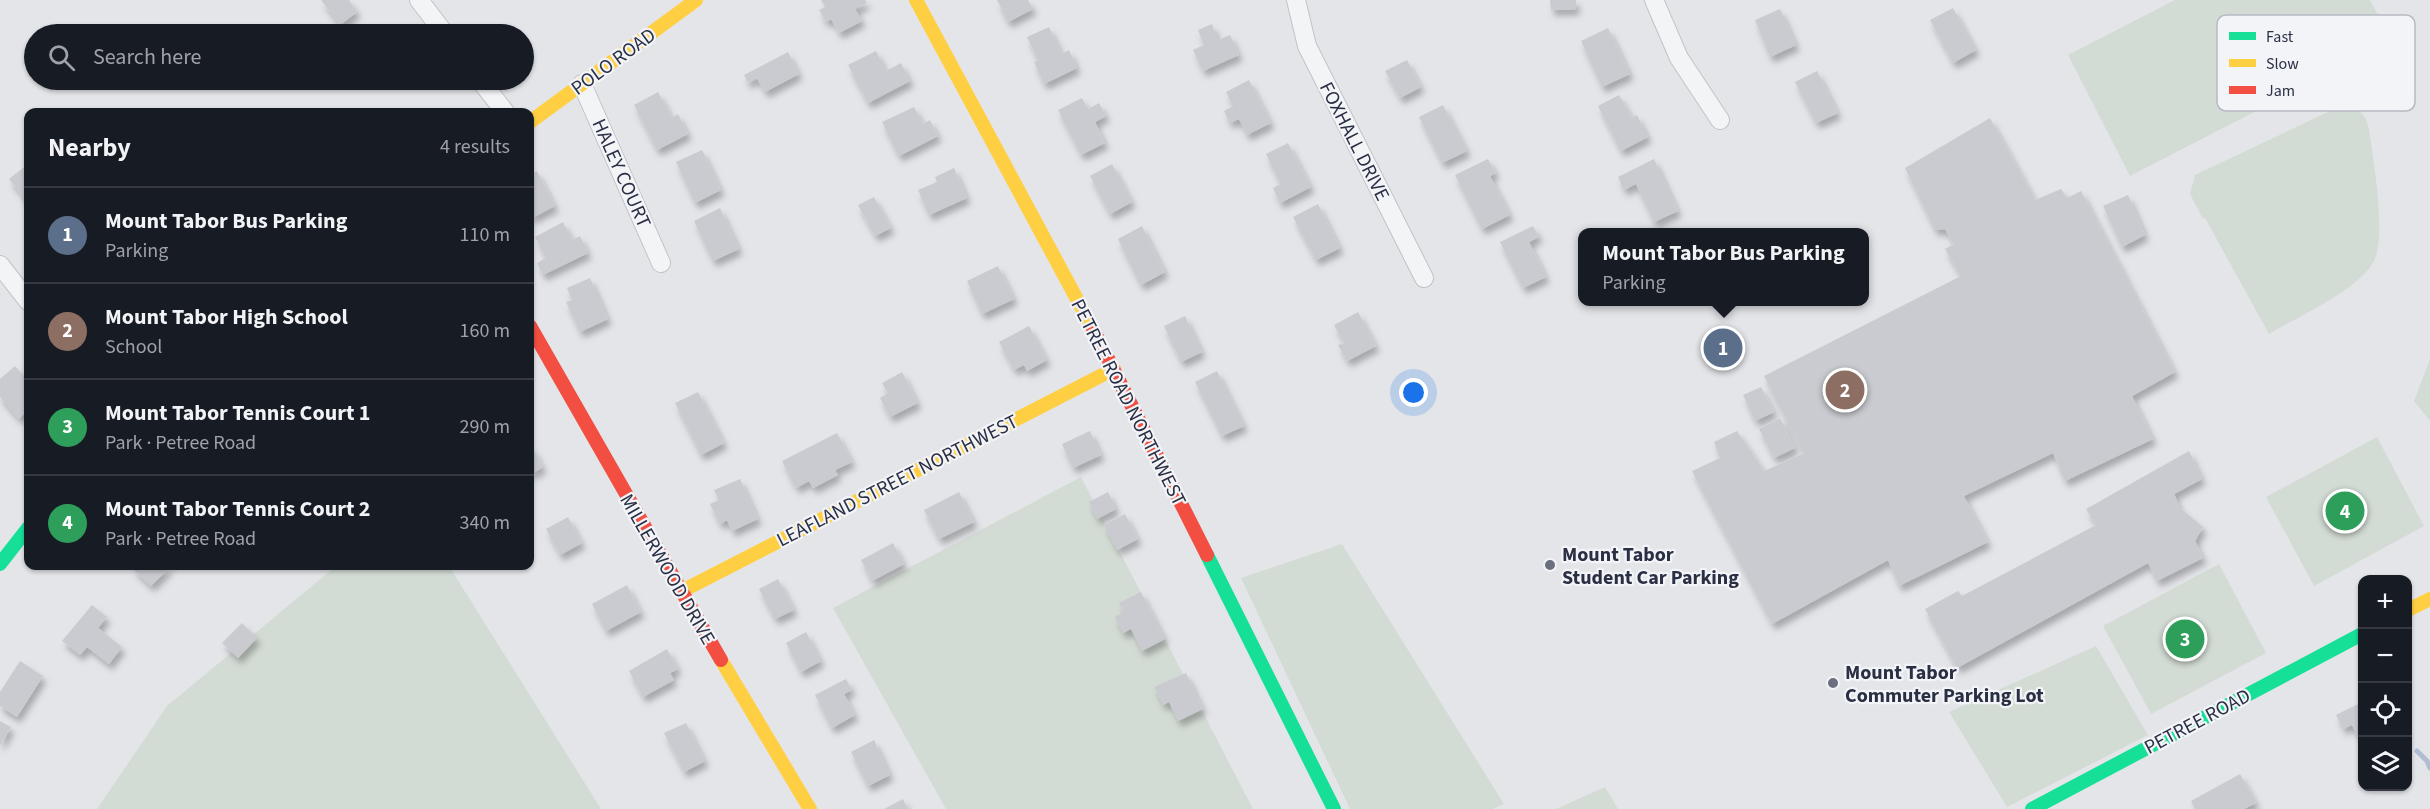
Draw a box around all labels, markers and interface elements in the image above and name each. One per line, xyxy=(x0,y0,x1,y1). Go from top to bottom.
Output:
legend xyxy=(2217,15,2415,111)
street label: POLO ROAD xyxy=(565,21,662,102)
search box xyxy=(24,24,534,90)
text: Fast xyxy=(2266,26,2294,48)
icon: search xyxy=(45,41,78,74)
text: Search here xyxy=(93,41,201,73)
text: Slow xyxy=(2266,53,2299,75)
street label: FOXHALL DRIVE xyxy=(1312,77,1396,206)
text: Jam xyxy=(2266,80,2295,102)
street label: HALEY COURT xyxy=(585,114,658,233)
text: Nearby xyxy=(48,129,131,166)
text: 4 results xyxy=(440,133,510,161)
text: Mount Tabor Bus Parking xyxy=(105,205,347,237)
text: 1 xyxy=(62,221,73,249)
text: 110 m xyxy=(460,221,510,249)
popup xyxy=(1578,228,1869,306)
text: Parking xyxy=(105,237,168,265)
text: Mount Tabor Bus Parking xyxy=(1602,237,1845,269)
text: Parking xyxy=(1602,269,1666,297)
street label: PETREE ROAD NORTHWEST xyxy=(1064,294,1193,511)
text: Mount Tabor High School xyxy=(105,301,348,333)
text: 2 xyxy=(62,317,73,345)
text: 160 m xyxy=(460,317,510,345)
pin: 1 xyxy=(1704,326,1742,370)
text: School xyxy=(105,333,162,361)
pin: 2 xyxy=(1826,368,1864,412)
your location xyxy=(1399,378,1428,407)
text: Mount Tabor Tennis Court 1 xyxy=(105,397,370,429)
street label: LEAFLAND STREET NORTHWEST xyxy=(772,408,1023,554)
text: 3 xyxy=(62,413,73,441)
text: 290 m xyxy=(460,413,510,441)
text: Park · Petree Road xyxy=(105,429,256,457)
pin: 4 xyxy=(2326,488,2364,534)
street label: MILLERWOOD DRIVE xyxy=(613,489,722,650)
text: Mount Tabor Tennis Court 2 xyxy=(105,493,370,525)
text: 4 xyxy=(62,509,73,537)
text: 340 m xyxy=(460,509,510,537)
text: Park · Petree Road xyxy=(105,525,256,553)
place label: Mount Tabor Student Car Parking xyxy=(1562,541,1739,592)
marker: Mount Tabor Student Car Parking xyxy=(1543,558,1557,572)
map controls xyxy=(2358,575,2412,791)
button: + xyxy=(2358,575,2412,629)
pin: 3 xyxy=(2166,616,2204,662)
button: − xyxy=(2358,629,2412,683)
place label: Mount Tabor Commuter Parking Lot xyxy=(1845,659,2044,710)
marker: Mount Tabor Commuter Parking Lot xyxy=(1826,676,1840,690)
street label: PETREE ROAD xyxy=(2139,682,2256,762)
button: locate xyxy=(2358,683,2412,737)
button: layers xyxy=(2358,737,2412,791)

